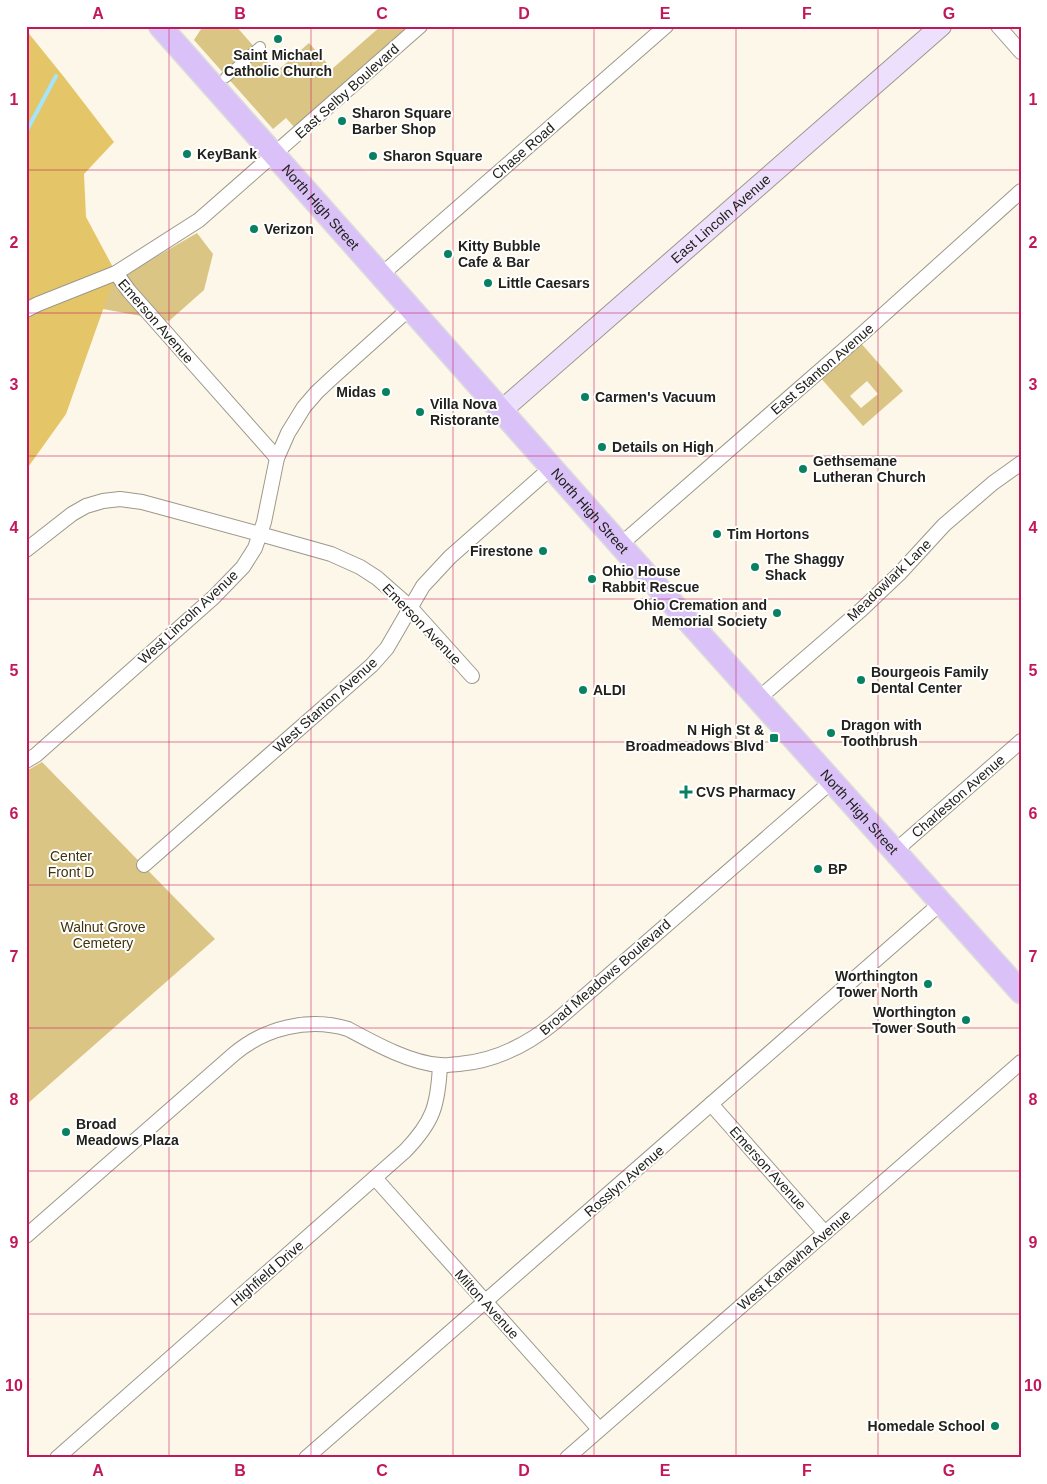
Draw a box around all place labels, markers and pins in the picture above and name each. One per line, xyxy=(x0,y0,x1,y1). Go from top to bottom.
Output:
marker: Saint Michael Catholic Church xyxy=(272,33,284,45)
place label: Saint Michael Catholic Church xyxy=(224,47,332,79)
place label: Sharon Square Barber Shop xyxy=(352,105,452,137)
marker: Sharon Square Barber Shop xyxy=(336,115,348,127)
place label: KeyBank xyxy=(197,146,257,162)
marker: KeyBank xyxy=(181,148,193,160)
place label: Sharon Square xyxy=(383,148,483,164)
marker: Sharon Square xyxy=(367,150,379,162)
place label: Verizon xyxy=(264,221,314,237)
marker: Verizon xyxy=(248,223,260,235)
place label: Kitty Bubble Cafe & Bar xyxy=(458,238,541,270)
marker: Kitty Bubble Cafe & Bar xyxy=(442,248,454,260)
place label: Little Caesars xyxy=(498,275,590,291)
marker: Little Caesars xyxy=(482,277,494,289)
place label: Midas xyxy=(336,384,376,400)
marker: Midas xyxy=(380,386,392,398)
place label: Carmen's Vacuum xyxy=(595,389,716,405)
marker: Carmen's Vacuum xyxy=(579,391,591,403)
place label: Villa Nova Ristorante xyxy=(430,396,499,428)
marker: Villa Nova Ristorante xyxy=(414,406,426,418)
place label: Details on High xyxy=(612,439,714,455)
marker: Details on High xyxy=(596,441,608,453)
place label: Gethsemane Lutheran Church xyxy=(813,453,926,485)
marker: Gethsemane Lutheran Church xyxy=(797,463,809,475)
place label: Tim Hortons xyxy=(727,526,809,542)
marker: Tim Hortons xyxy=(711,528,723,540)
place label: Firestone xyxy=(470,543,533,559)
marker: Firestone xyxy=(537,545,549,557)
place label: The Shaggy Shack xyxy=(765,551,845,583)
marker: The Shaggy Shack xyxy=(749,561,761,573)
place label: Ohio House Rabbit Rescue xyxy=(602,563,699,595)
marker: Ohio House Rabbit Rescue xyxy=(586,573,598,585)
place label: Ohio Cremation and Memorial Society xyxy=(633,597,767,629)
marker: Ohio Cremation and Memorial Society xyxy=(771,607,783,619)
place label: Bourgeois Family Dental Center xyxy=(871,664,989,696)
marker: Bourgeois Family Dental Center xyxy=(855,674,867,686)
place label: ALDI xyxy=(593,682,626,698)
marker: ALDI xyxy=(577,684,589,696)
place label: Dragon with Toothbrush xyxy=(841,717,922,749)
place label: N High St & Broadmeadows Blvd xyxy=(626,722,764,754)
marker: Dragon with Toothbrush xyxy=(825,727,837,739)
marker: N High St & Broadmeadows Blvd xyxy=(768,732,780,744)
place label: CVS Pharmacy xyxy=(696,784,796,800)
marker: CVS Pharmacy xyxy=(680,786,692,798)
place label: BP xyxy=(828,861,847,877)
marker: BP xyxy=(812,863,824,875)
place label: Worthington Tower North xyxy=(835,968,918,1000)
marker: Worthington Tower North xyxy=(922,978,934,990)
place label: Worthington Tower South xyxy=(872,1004,956,1036)
marker: Worthington Tower South xyxy=(960,1014,972,1026)
place label: Broad Meadows Plaza xyxy=(76,1116,179,1148)
marker: Broad Meadows Plaza xyxy=(60,1126,72,1138)
place label: Homedale School xyxy=(868,1418,985,1434)
marker: Homedale School xyxy=(989,1420,1001,1432)

